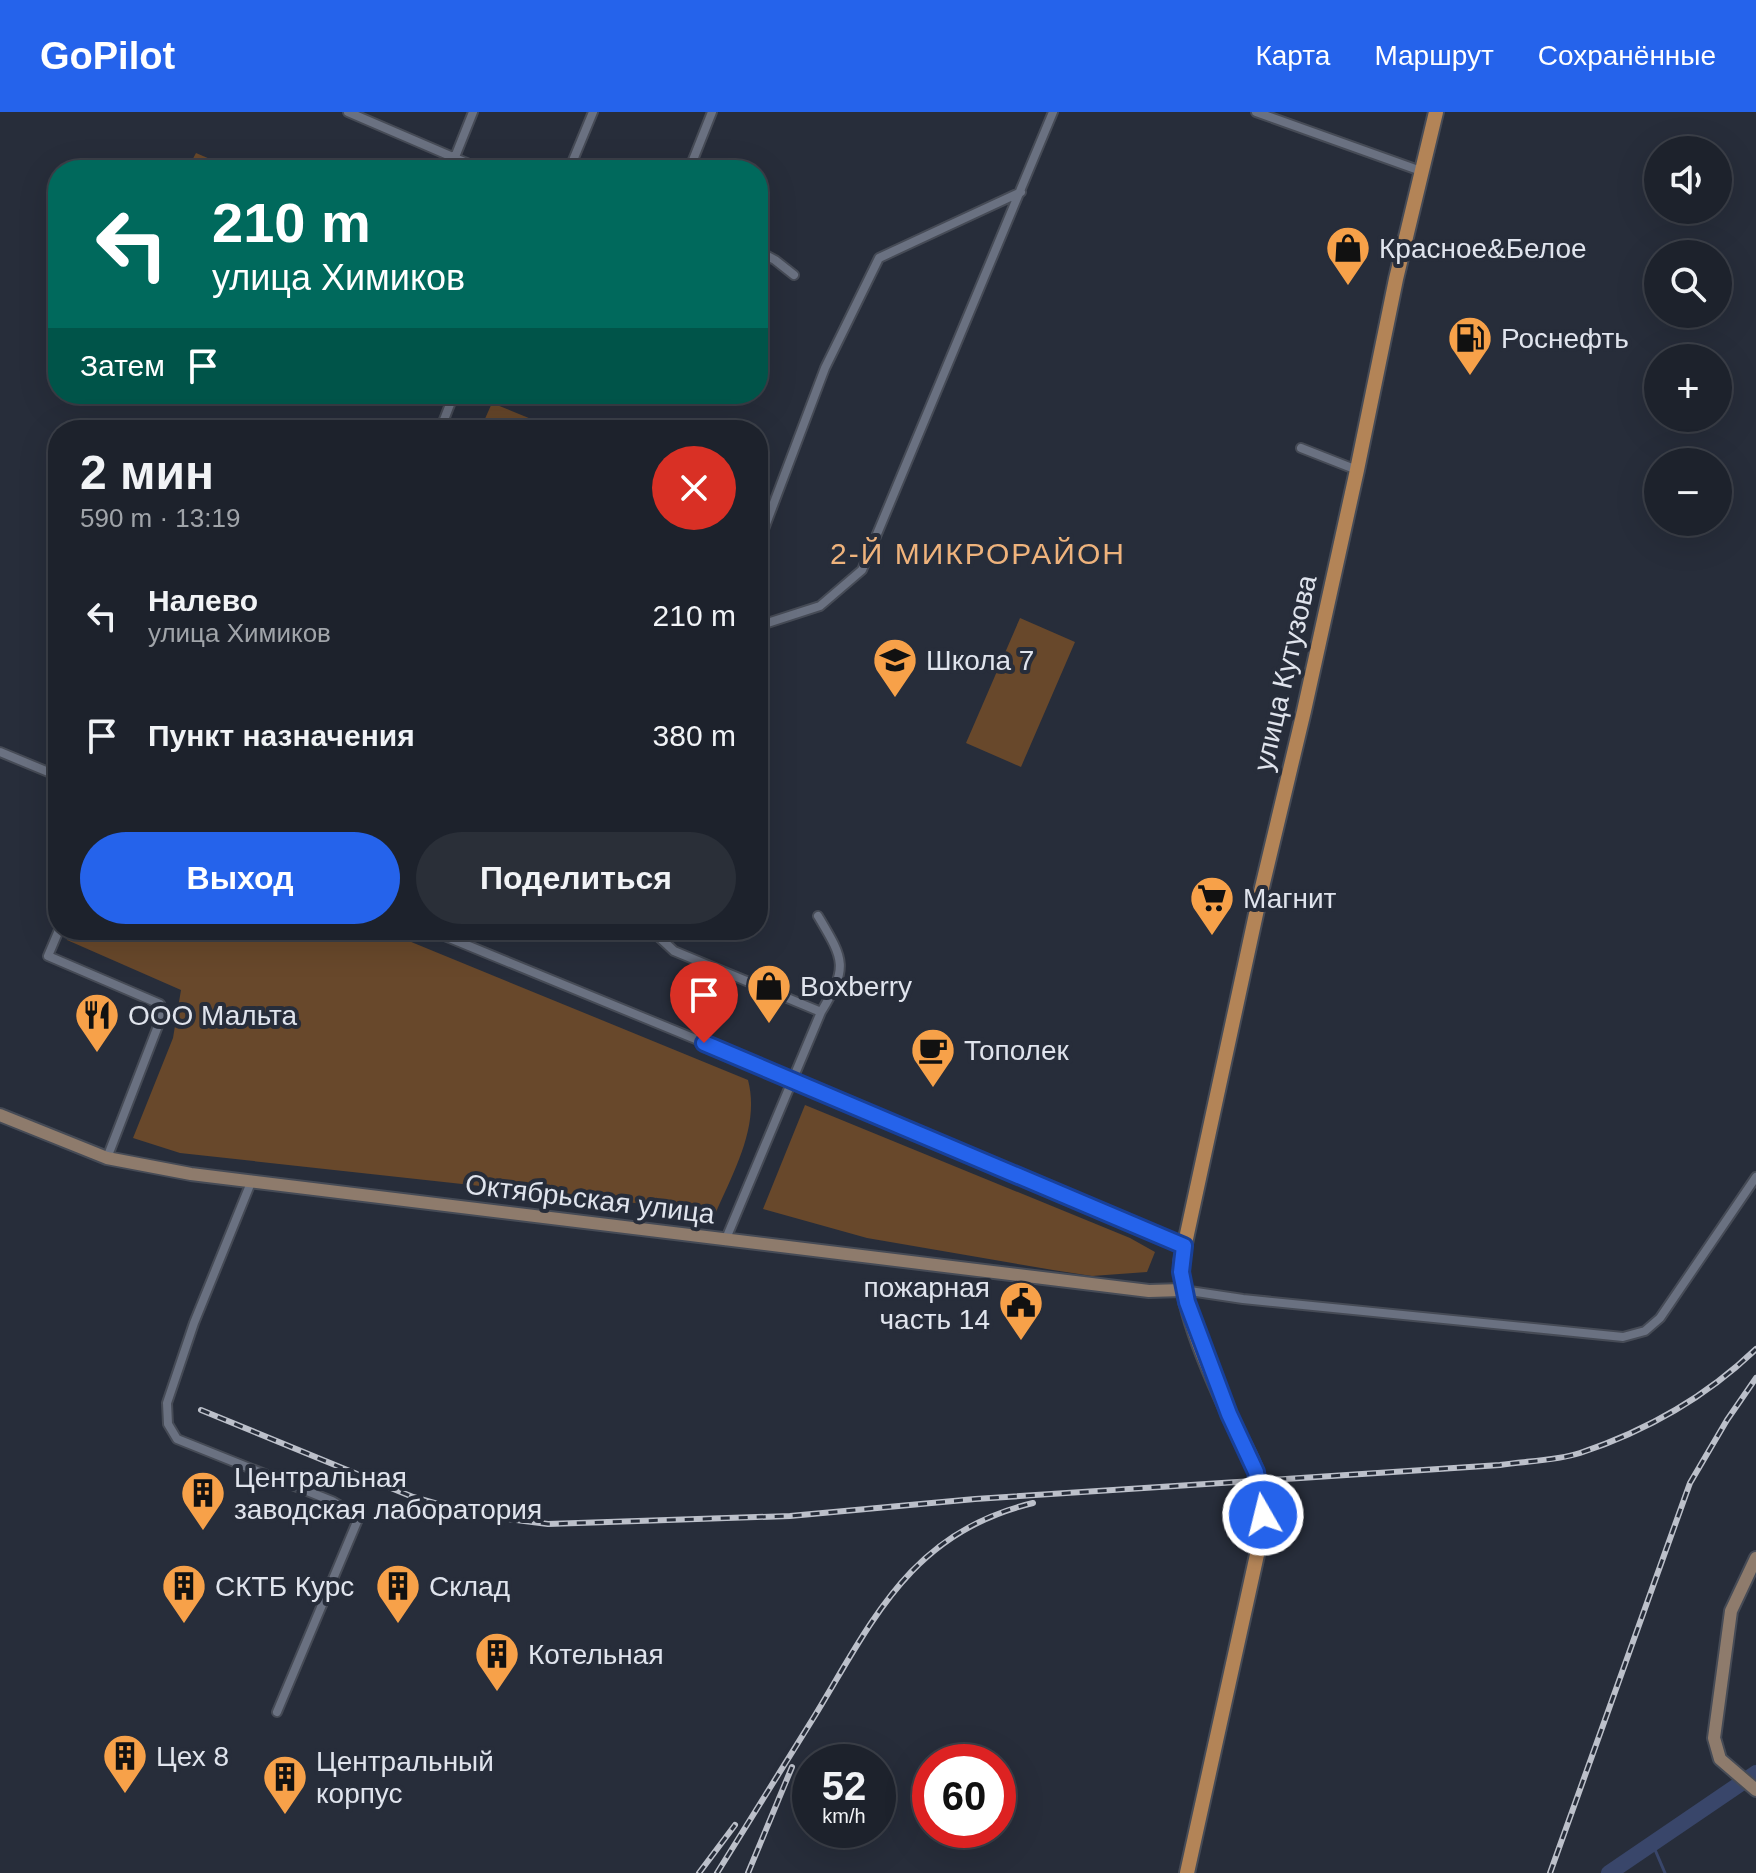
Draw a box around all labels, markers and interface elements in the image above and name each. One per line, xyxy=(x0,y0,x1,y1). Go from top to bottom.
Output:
text: GoPilot xyxy=(40,35,175,77)
text: Карта xyxy=(1255,40,1330,71)
text: Маршрут xyxy=(1374,40,1494,71)
text: Сохранённые xyxy=(1538,40,1716,71)
map controls xyxy=(1644,136,1732,536)
button: sound xyxy=(1644,136,1732,224)
text: 210 m xyxy=(212,191,371,254)
icon: left xyxy=(80,192,184,296)
shop icon: Красное&Белое xyxy=(1324,224,1372,287)
place label: Красное&Белое xyxy=(1379,233,1587,264)
button: search xyxy=(1644,240,1732,328)
text: улица Химиков xyxy=(212,257,465,298)
fuel station icon: Роснефть xyxy=(1446,314,1494,377)
place label: Роснефть xyxy=(1501,323,1629,354)
icon: arrive xyxy=(181,344,225,388)
button: + xyxy=(1644,344,1732,432)
text: Затем xyxy=(80,349,165,382)
text: 2 мин xyxy=(80,446,214,499)
button: close xyxy=(652,446,736,530)
button: − xyxy=(1644,448,1732,536)
text: 590 m · 13:19 xyxy=(80,503,240,533)
district label: 2-Й МИКРОРАЙОН xyxy=(830,537,1126,570)
street label: улица Кутузова xyxy=(1247,571,1323,774)
text: Налево xyxy=(148,584,258,617)
icon: left xyxy=(80,594,124,638)
text: 210 m xyxy=(653,599,736,632)
text: улица Химиков xyxy=(148,618,331,648)
school or university icon: Школа 7 xyxy=(871,636,919,699)
place label: Школа 7 xyxy=(926,645,1034,676)
icon: arrive xyxy=(80,714,124,758)
text: Пункт назначения xyxy=(148,719,415,752)
text: 380 m xyxy=(653,719,736,752)
button: Выход xyxy=(80,832,400,924)
button: Поделиться xyxy=(416,832,736,924)
supermarket icon: Магнит xyxy=(1188,874,1236,937)
place label: Магнит xyxy=(1243,883,1337,914)
pin xyxy=(670,961,738,1043)
shop icon: Boxberry xyxy=(745,962,793,1025)
place label: Boxberry xyxy=(800,971,912,1002)
icon: arrive xyxy=(682,973,726,1017)
restaurant icon: ООО Мальта xyxy=(73,991,121,1054)
place label: ООО Мальта xyxy=(128,1000,298,1031)
cafe icon: Тополек xyxy=(909,1026,957,1089)
place label: Тополек xyxy=(964,1035,1070,1066)
street label: Октябрьская улица xyxy=(464,1168,717,1230)
place label: пожарная часть 14 xyxy=(864,1272,990,1335)
public building icon: пожарная часть 14 xyxy=(997,1279,1045,1342)
place label: Центральная заводская лаборатория xyxy=(234,1462,542,1525)
building icon: Центральная заводская лаборатория xyxy=(179,1469,227,1532)
position arrow xyxy=(1221,1473,1305,1557)
building icon: СКТБ Курс xyxy=(160,1562,208,1625)
building icon: Склад xyxy=(374,1562,422,1625)
place label: СКТБ Курс xyxy=(215,1571,354,1602)
place label: Склад xyxy=(429,1571,510,1602)
building icon: Котельная xyxy=(473,1630,521,1693)
place label: Котельная xyxy=(528,1639,664,1670)
building icon: Цех 8 xyxy=(101,1732,149,1795)
place label: Цех 8 xyxy=(156,1741,229,1772)
speed limit sign: 60 xyxy=(912,1744,1016,1848)
place label: Центральный корпус xyxy=(316,1746,494,1809)
building icon: Центральный корпус xyxy=(261,1753,309,1816)
text: 52 xyxy=(822,1764,866,1808)
text: km/h xyxy=(822,1805,866,1827)

